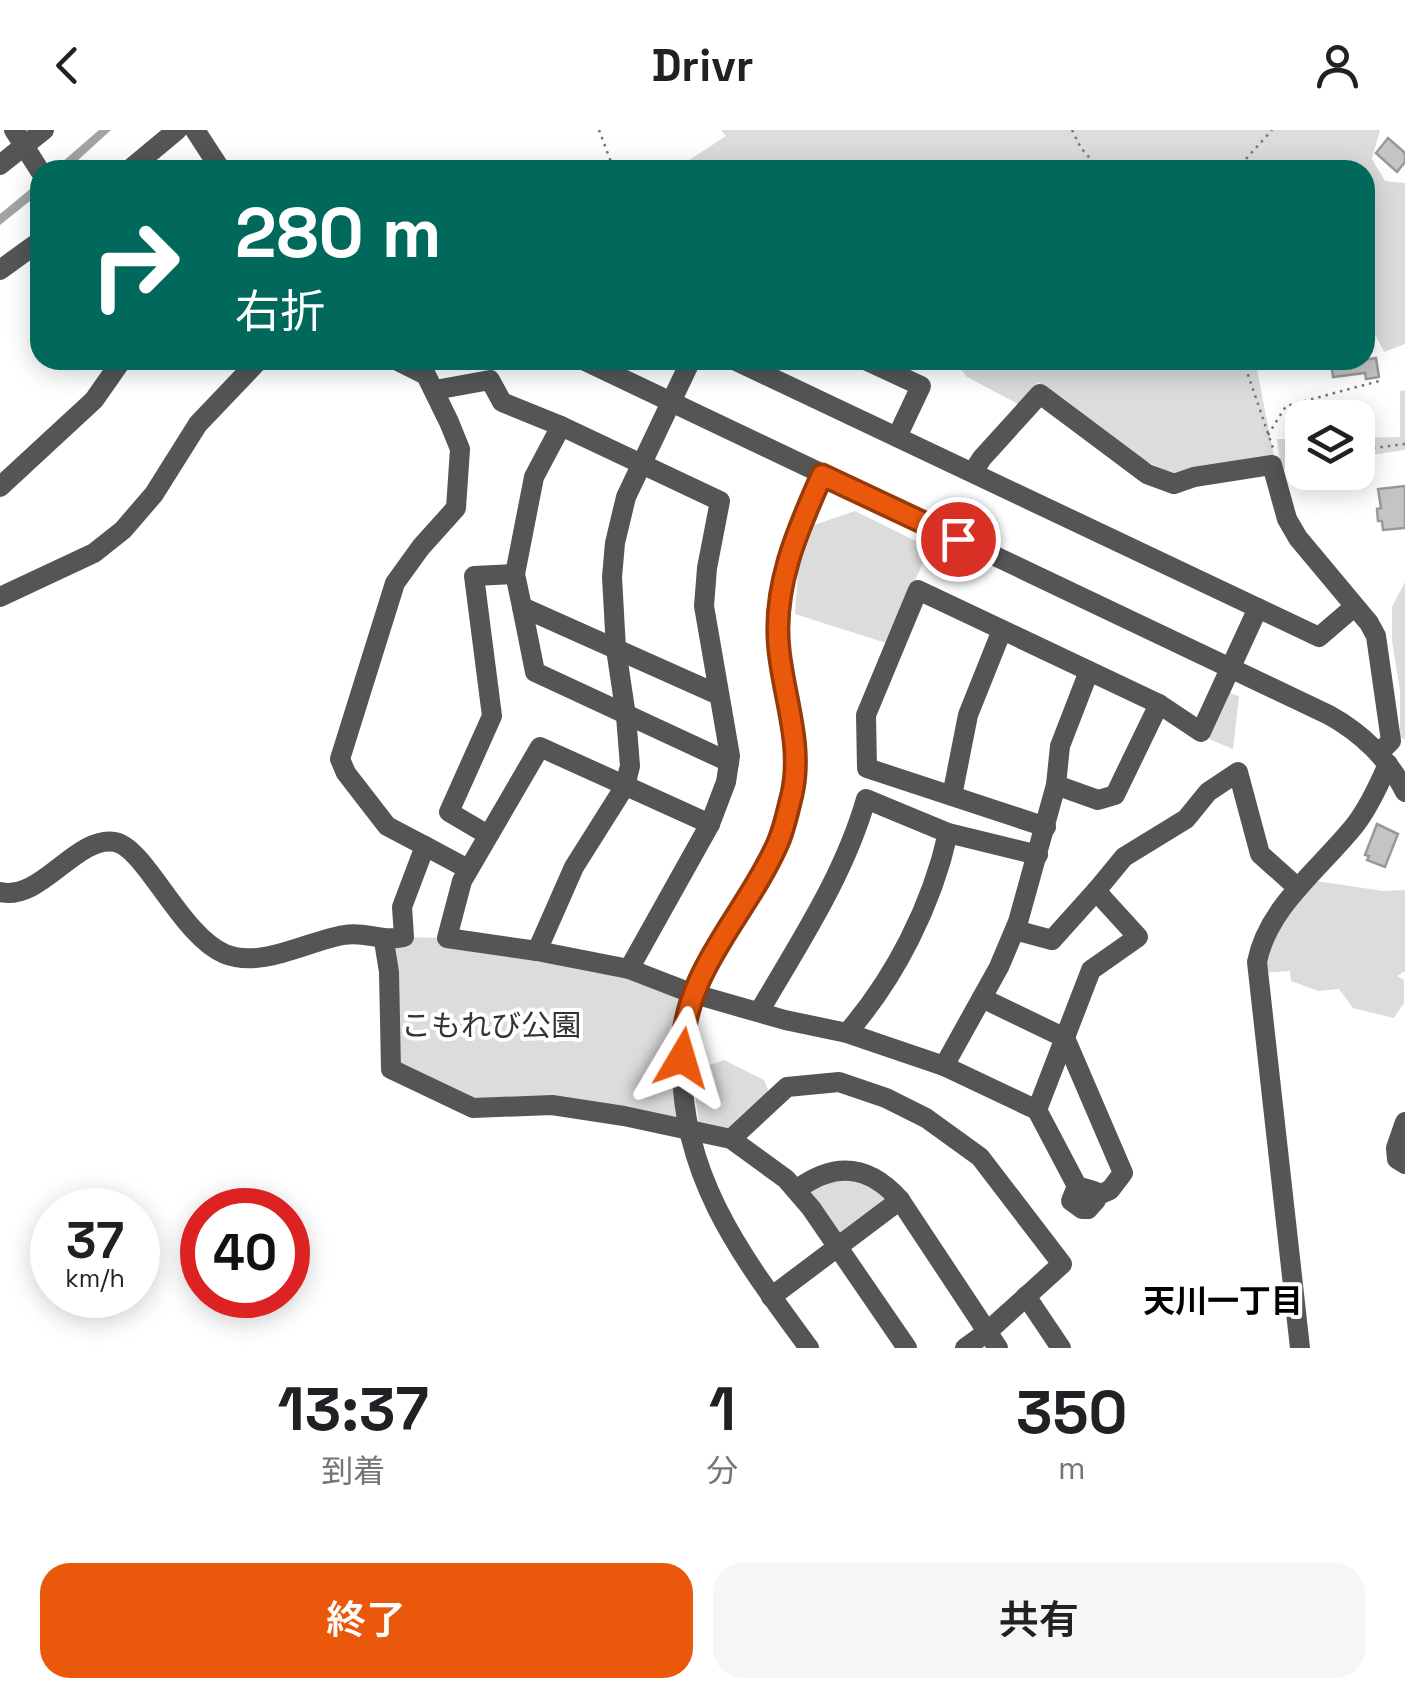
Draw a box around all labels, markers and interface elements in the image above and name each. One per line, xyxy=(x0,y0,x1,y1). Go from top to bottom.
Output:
text: Drivr xyxy=(651,37,754,94)
icon: back xyxy=(40,38,95,93)
icon: person xyxy=(1310,38,1365,93)
text: 280 m xyxy=(235,188,442,277)
icon: right xyxy=(70,200,200,330)
text: 右折 xyxy=(235,283,325,340)
map controls xyxy=(1285,400,1375,490)
button: layers xyxy=(1285,400,1375,490)
pin xyxy=(916,497,1001,582)
icon: arrive xyxy=(931,512,986,567)
park label: こもれび公園 xyxy=(401,1006,581,1045)
position arrow xyxy=(630,1006,734,1110)
speed limit sign: 40 xyxy=(180,1188,310,1318)
text: 37 xyxy=(66,1209,124,1273)
text: km/h xyxy=(65,1262,125,1294)
district label: 天川一丁目 xyxy=(1143,1281,1303,1321)
text: 13:37 xyxy=(278,1371,429,1448)
text: 1 xyxy=(709,1371,736,1448)
text: 350 xyxy=(1016,1374,1127,1451)
text: m xyxy=(1058,1448,1085,1488)
text: 到着 xyxy=(321,1451,385,1491)
text: 分 xyxy=(706,1451,738,1491)
button: 終了 xyxy=(40,1563,693,1678)
button: 共有 xyxy=(713,1563,1365,1678)

